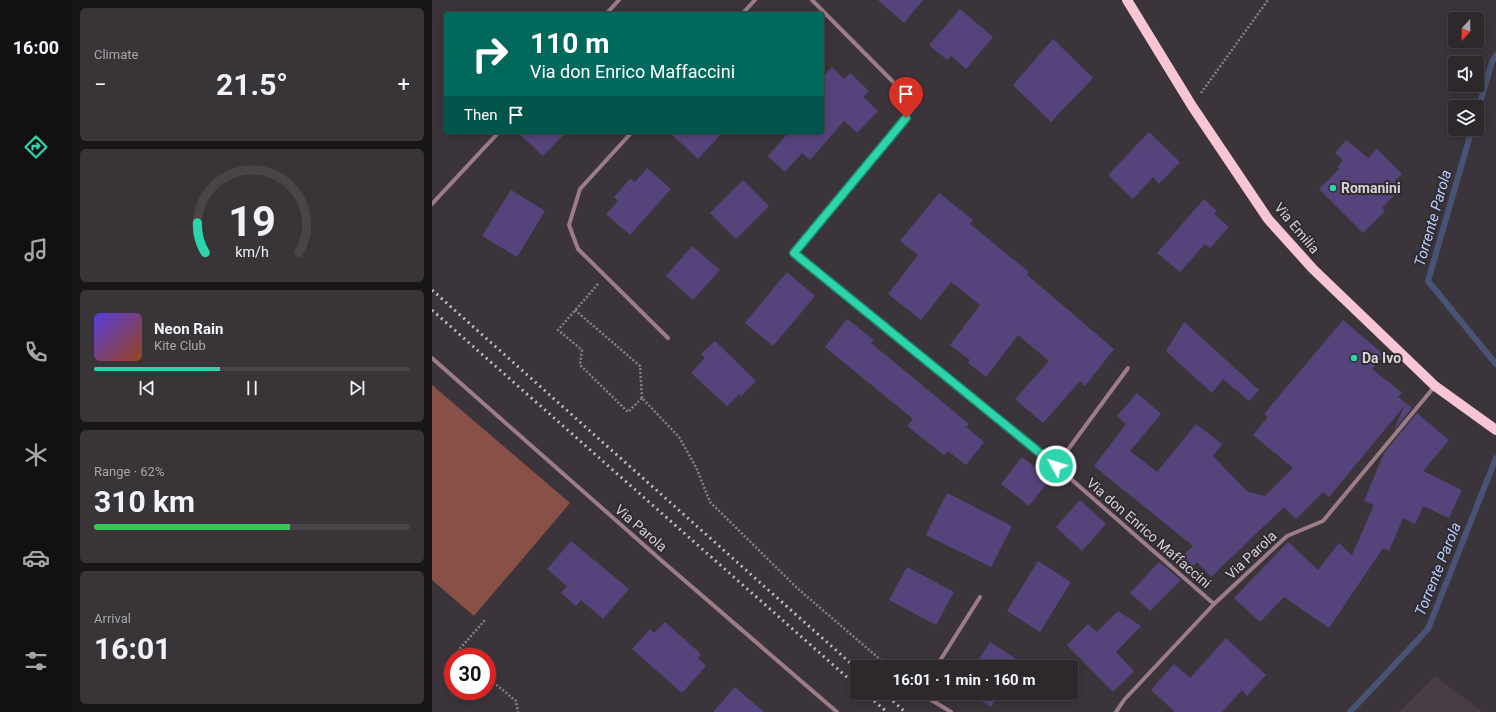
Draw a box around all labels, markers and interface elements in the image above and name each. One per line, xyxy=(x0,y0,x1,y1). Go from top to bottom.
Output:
north arrow xyxy=(1448,12,1484,48)
map controls xyxy=(1448,12,1484,136)
text: 110 m xyxy=(530,27,609,60)
icon: right xyxy=(464,28,516,80)
text: 16:00 xyxy=(13,37,59,58)
text: Climate xyxy=(94,47,138,62)
button: sound xyxy=(1448,56,1484,92)
text: Via don Enrico Maffaccini xyxy=(530,61,735,82)
text: 21.5° xyxy=(216,67,288,102)
text: − xyxy=(94,72,107,97)
text: + xyxy=(398,72,410,97)
pin xyxy=(889,77,923,118)
icon: arrive xyxy=(895,83,917,105)
button: layers xyxy=(1448,100,1484,136)
icon: arrive xyxy=(505,104,527,126)
text: Then xyxy=(464,106,497,124)
icon: directions xyxy=(22,133,50,161)
water label: Torrente Parola xyxy=(1411,168,1455,268)
place label: Romanini xyxy=(1341,180,1401,196)
marker: Romanini xyxy=(1328,183,1338,193)
text: 19 xyxy=(228,197,276,246)
street label: Via Emilia xyxy=(1271,199,1323,257)
icon: music xyxy=(22,236,50,264)
text: km/h xyxy=(235,244,269,260)
text: Neon Rain xyxy=(154,320,223,338)
icon: phone xyxy=(22,338,50,366)
text: Kite Club xyxy=(154,338,206,353)
place label: Da Ivo xyxy=(1362,350,1401,366)
marker: Da Ivo xyxy=(1349,353,1359,363)
icon: previous xyxy=(136,377,158,399)
icon: pause xyxy=(241,377,263,399)
icon: next xyxy=(346,377,368,399)
icon: climate xyxy=(22,441,50,469)
position arrow xyxy=(1035,445,1077,487)
text: Range · 62% xyxy=(94,464,164,479)
street label: Via don Enrico Maffaccini xyxy=(1084,475,1214,591)
text: 310 km xyxy=(94,484,195,519)
street label: Via Parola xyxy=(612,501,670,555)
water label: Torrente Parola xyxy=(1411,519,1465,618)
street label: Via Parola xyxy=(1222,528,1280,582)
icon: car xyxy=(22,544,50,572)
text: Arrival xyxy=(94,611,131,626)
text: 16:01 xyxy=(94,631,171,666)
icon: filters xyxy=(22,647,50,675)
speed limit sign: 30 xyxy=(444,648,496,700)
text: 16:01 · 1 min · 160 m xyxy=(893,671,1035,689)

